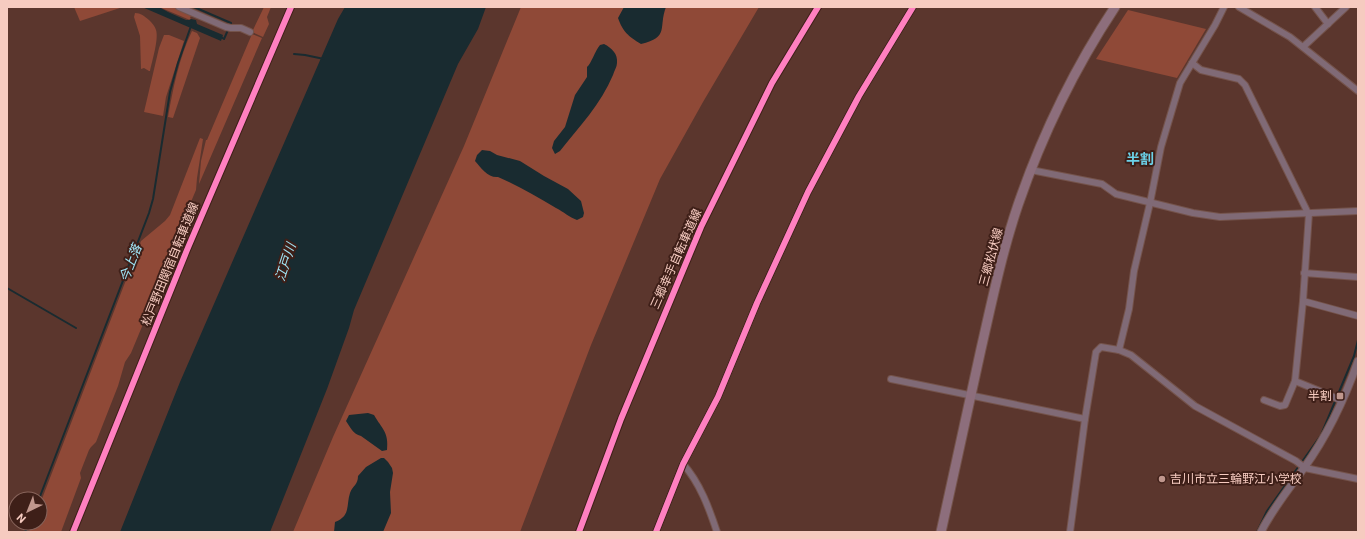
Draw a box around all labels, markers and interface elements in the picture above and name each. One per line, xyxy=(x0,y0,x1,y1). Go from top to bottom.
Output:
district label: 半割 xyxy=(1126,151,1154,167)
street label: 松戸野田関宿自転車道線 xyxy=(139,200,201,328)
street label: 三郷幸手自転車道線 xyxy=(648,207,704,311)
street label: 三郷松伏線 xyxy=(976,226,1006,288)
water label: 江戸川 xyxy=(272,239,299,283)
water label: 今上落 xyxy=(116,240,145,284)
place label: 半割 xyxy=(1308,389,1332,403)
marker: 半割 xyxy=(1335,391,1345,401)
place label: 吉川市立三輪野江小学校 xyxy=(1170,472,1302,486)
marker: 吉川市立三輪野江小学校 xyxy=(1157,474,1167,484)
north arrow xyxy=(8,491,48,531)
text: N xyxy=(14,510,29,525)

